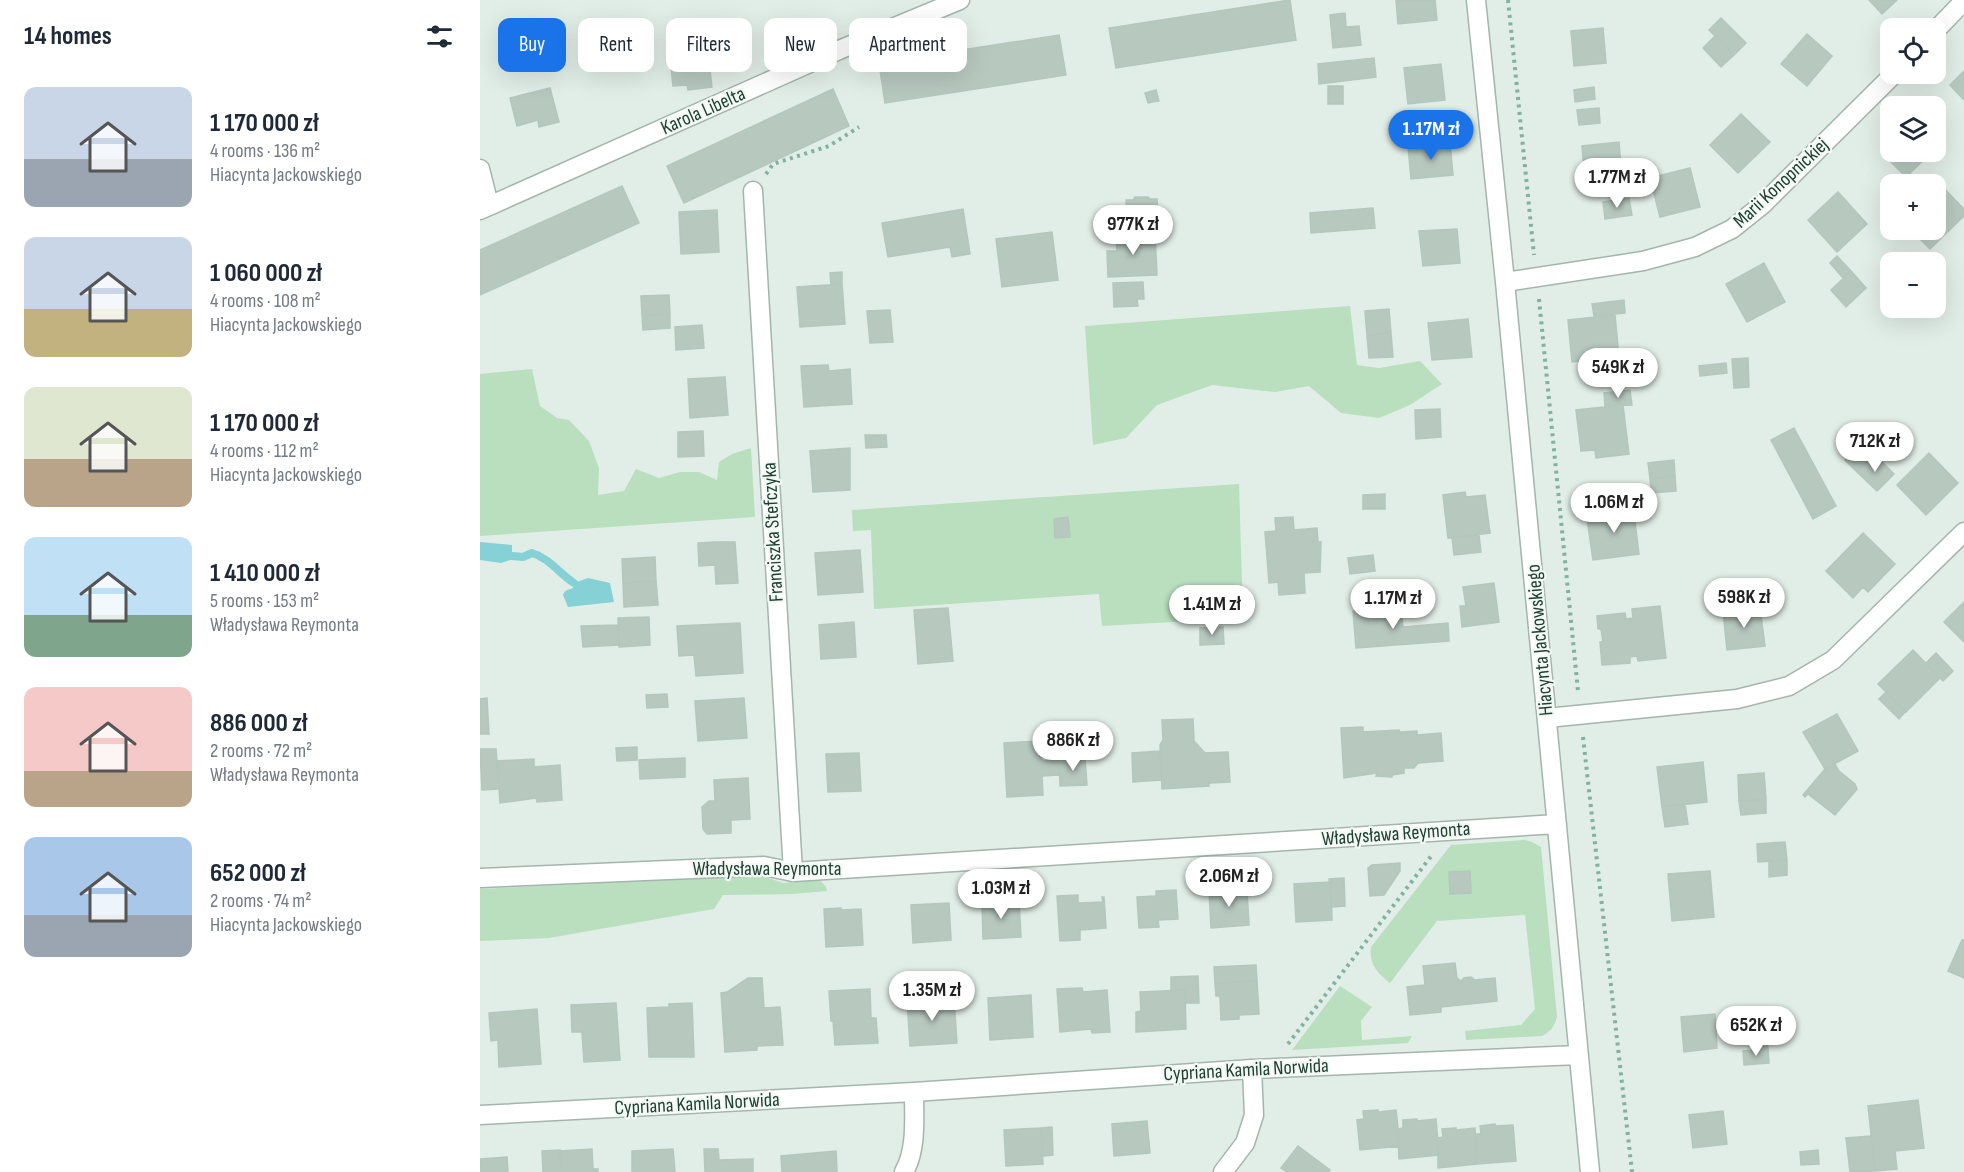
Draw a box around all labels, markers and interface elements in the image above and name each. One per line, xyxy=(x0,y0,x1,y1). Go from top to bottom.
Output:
chip: Buy xyxy=(498,18,566,72)
chip: Rent xyxy=(578,18,654,72)
chip: Filters xyxy=(666,18,752,72)
chip: New xyxy=(764,18,837,72)
chip: Apartment xyxy=(849,18,967,72)
map controls xyxy=(1880,18,1946,318)
button: locate xyxy=(1880,18,1946,84)
icon: filters xyxy=(423,20,456,53)
text: 14 homes xyxy=(24,21,112,52)
street label: Karola Libelta xyxy=(657,82,749,140)
button: layers xyxy=(1880,96,1946,162)
text: 1 170 000 zł xyxy=(210,108,318,139)
pin: 1.17M zł xyxy=(1369,110,1493,161)
icon: home xyxy=(72,111,144,183)
text: 1.17M zł xyxy=(1402,117,1460,141)
street label: Marii Konopnickiej xyxy=(1728,133,1834,233)
text: 4 rooms · 136 m² xyxy=(210,139,320,163)
pin: 1.77M zł xyxy=(1555,158,1679,209)
text: Hiacynta Jackowskiego xyxy=(210,163,362,187)
text: 1.77M zł xyxy=(1588,165,1646,189)
button: + xyxy=(1880,174,1946,240)
pin: 977K zł xyxy=(1078,205,1188,256)
text: 977K zł xyxy=(1107,212,1159,236)
button: − xyxy=(1880,252,1946,318)
text: 1 060 000 zł xyxy=(210,258,322,289)
icon: home xyxy=(72,261,144,333)
text: 4 rooms · 108 m² xyxy=(210,289,321,313)
text: Hiacynta Jackowskiego xyxy=(210,313,362,337)
pin: 549K zł xyxy=(1563,348,1673,399)
text: 549K zł xyxy=(1592,355,1644,379)
text: 1 170 000 zł xyxy=(210,408,318,439)
icon: home xyxy=(72,411,144,483)
pin: 712K zł xyxy=(1820,422,1930,473)
text: 712K zł xyxy=(1850,429,1900,453)
text: 4 rooms · 112 m² xyxy=(210,439,319,463)
street label: Franciszka Stefczyka xyxy=(757,462,789,602)
text: Hiacynta Jackowskiego xyxy=(210,463,362,487)
pin: 1.06M zł xyxy=(1552,483,1676,534)
text: 1.06M zł xyxy=(1585,490,1643,514)
text: 1 410 000 zł xyxy=(210,558,320,589)
icon: home xyxy=(72,561,144,633)
street label: Hiacynta Jackowskiego xyxy=(1521,563,1559,717)
pin: 598K zł xyxy=(1689,578,1799,629)
pin: 1.17M zł xyxy=(1331,579,1455,630)
pin: 1.41M zł xyxy=(1150,585,1274,636)
text: 598K zł xyxy=(1718,585,1770,609)
text: 1.17M zł xyxy=(1364,586,1422,610)
text: 5 rooms · 153 m² xyxy=(210,589,319,613)
text: 1.41M zł xyxy=(1183,592,1241,616)
text: Władysława Reymonta xyxy=(210,613,359,637)
text: 886 000 zł xyxy=(210,708,307,739)
icon: home xyxy=(72,711,144,783)
pin: 886K zł xyxy=(1018,721,1128,772)
text: 886K zł xyxy=(1046,728,1100,752)
text: 2 rooms · 72 m² xyxy=(210,739,312,763)
text: Władysława Reymonta xyxy=(210,763,359,787)
street label: Władysława Reymonta xyxy=(1321,817,1471,851)
street label: Władysława Reymonta xyxy=(692,857,842,881)
pin: 2.06M zł xyxy=(1167,857,1291,908)
text: 652 000 zł xyxy=(210,858,306,889)
icon: home xyxy=(72,861,144,933)
text: 2.06M zł xyxy=(1199,864,1259,888)
pin: 1.03M zł xyxy=(939,869,1063,920)
text: 1.03M zł xyxy=(972,876,1030,900)
text: 2 rooms · 74 m² xyxy=(210,889,311,913)
text: Hiacynta Jackowskiego xyxy=(210,913,362,937)
pin: 1.35M zł xyxy=(870,971,994,1022)
text: 1.35M zł xyxy=(903,978,961,1002)
pin: 652K zł xyxy=(1701,1006,1811,1057)
text: 652K zł xyxy=(1730,1013,1782,1037)
street label: Cypriana Kamila Norwida xyxy=(1163,1054,1329,1086)
street label: Cypriana Kamila Norwida xyxy=(614,1088,780,1120)

